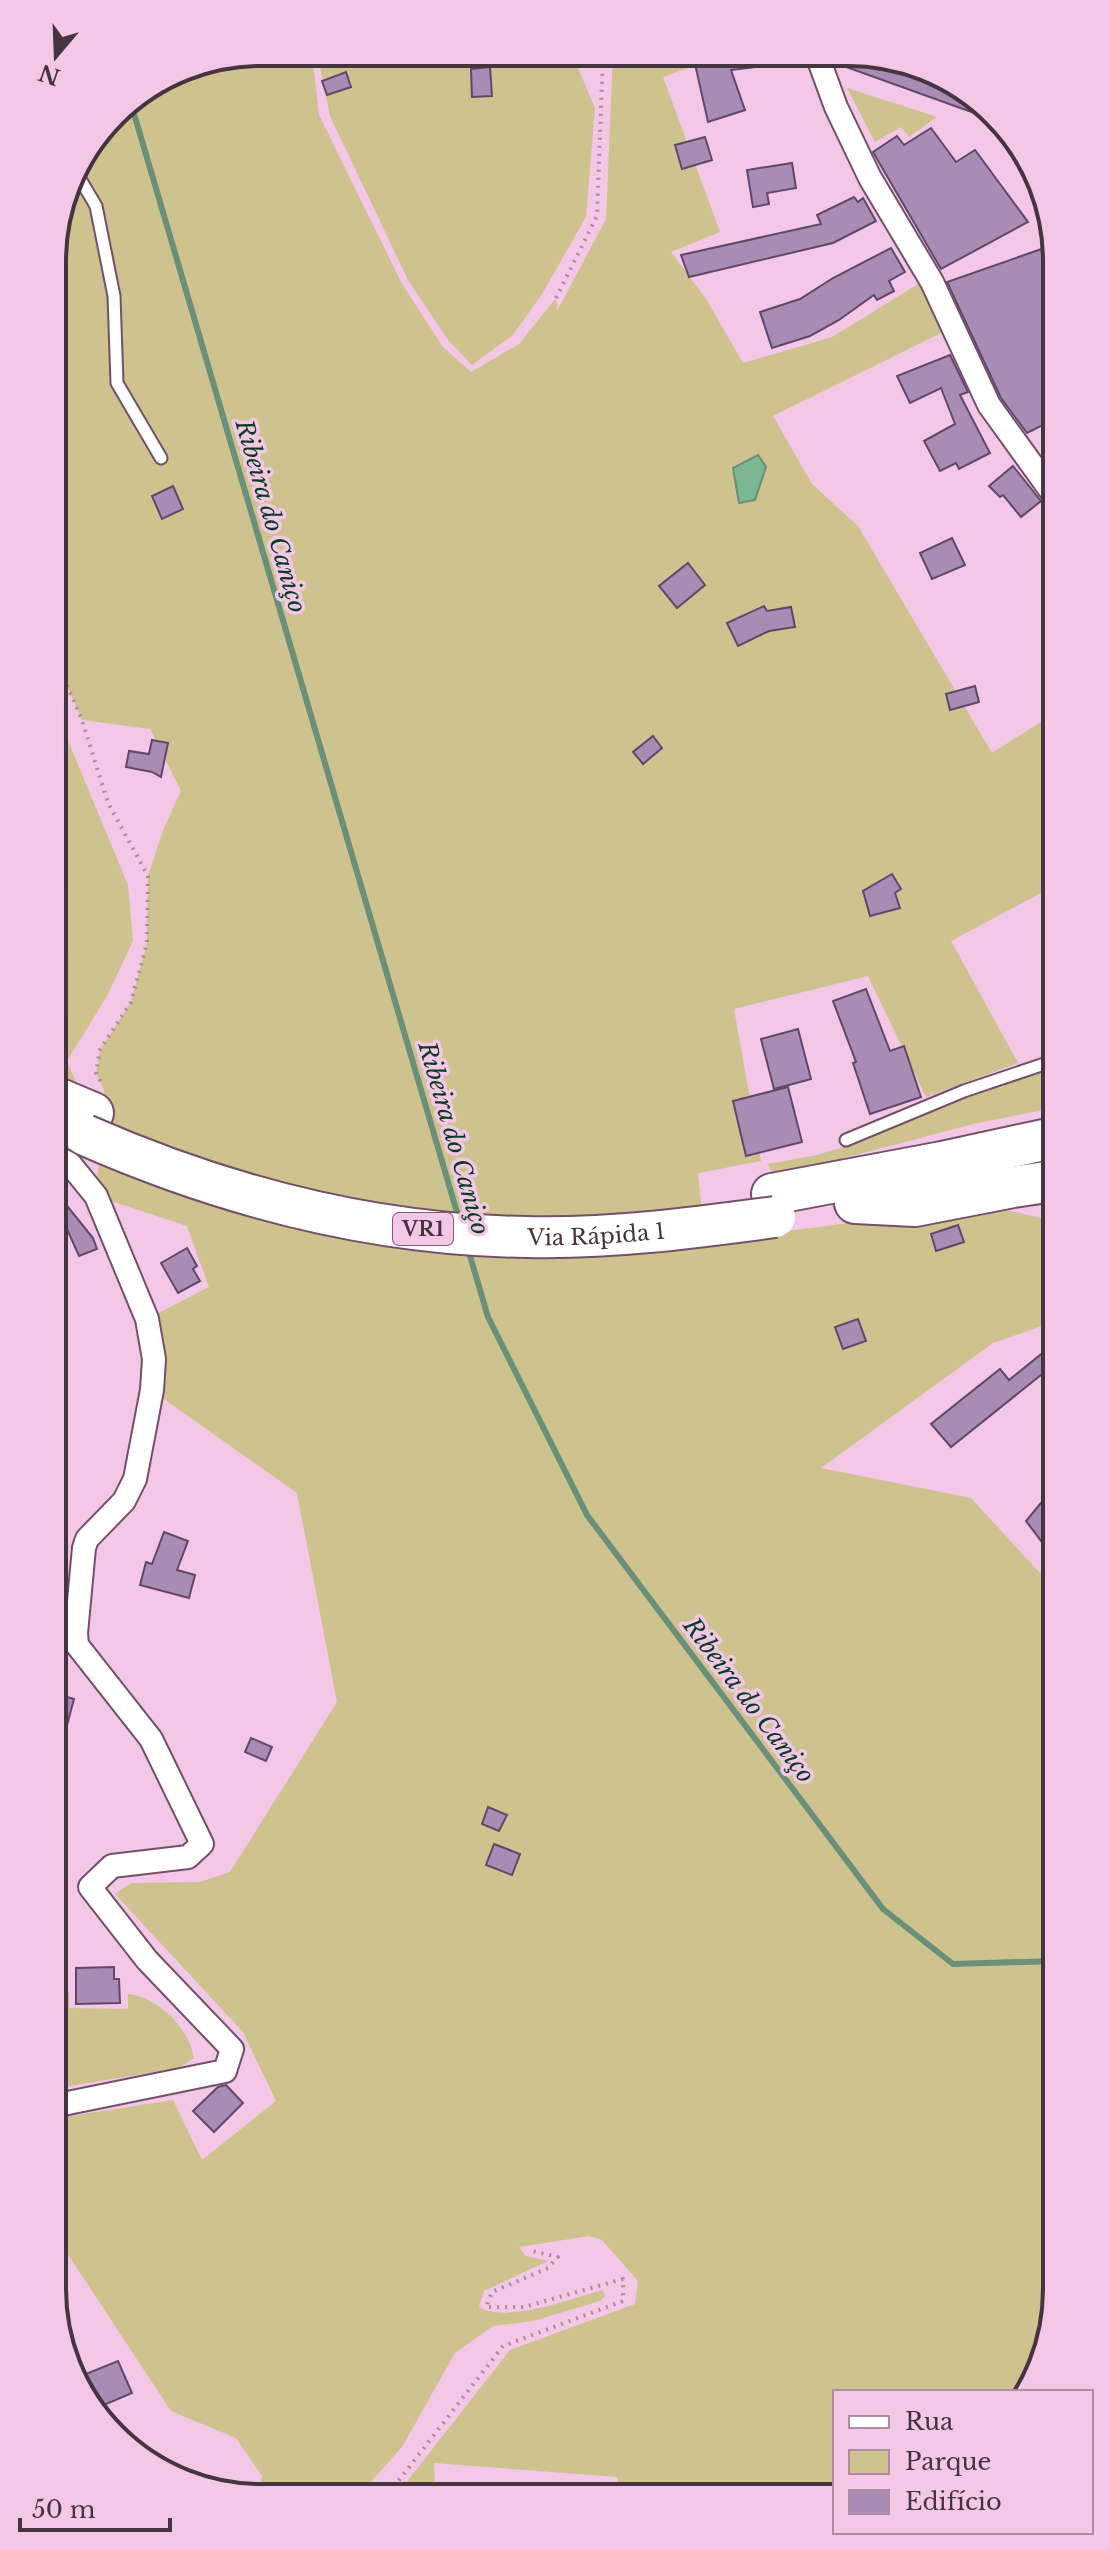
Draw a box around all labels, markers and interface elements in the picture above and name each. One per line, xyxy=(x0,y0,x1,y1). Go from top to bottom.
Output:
north arrow xyxy=(16,16,96,96)
text: N xyxy=(35,58,64,91)
water label: Ribeira do Caniço xyxy=(229,415,312,616)
water label: Ribeira do Caniço xyxy=(412,1037,495,1238)
road number: VR1 xyxy=(393,1213,453,1245)
street label: Via Rápida 1 xyxy=(526,1217,666,1251)
water label: Ribeira do Caniço xyxy=(677,1611,821,1788)
legend xyxy=(833,2390,1093,2534)
text: Rua xyxy=(905,2407,954,2436)
text: Parque xyxy=(905,2447,991,2476)
scale bar xyxy=(20,2482,170,2532)
text: Edifício xyxy=(905,2487,1002,2516)
text: 50 m xyxy=(32,2495,96,2524)

